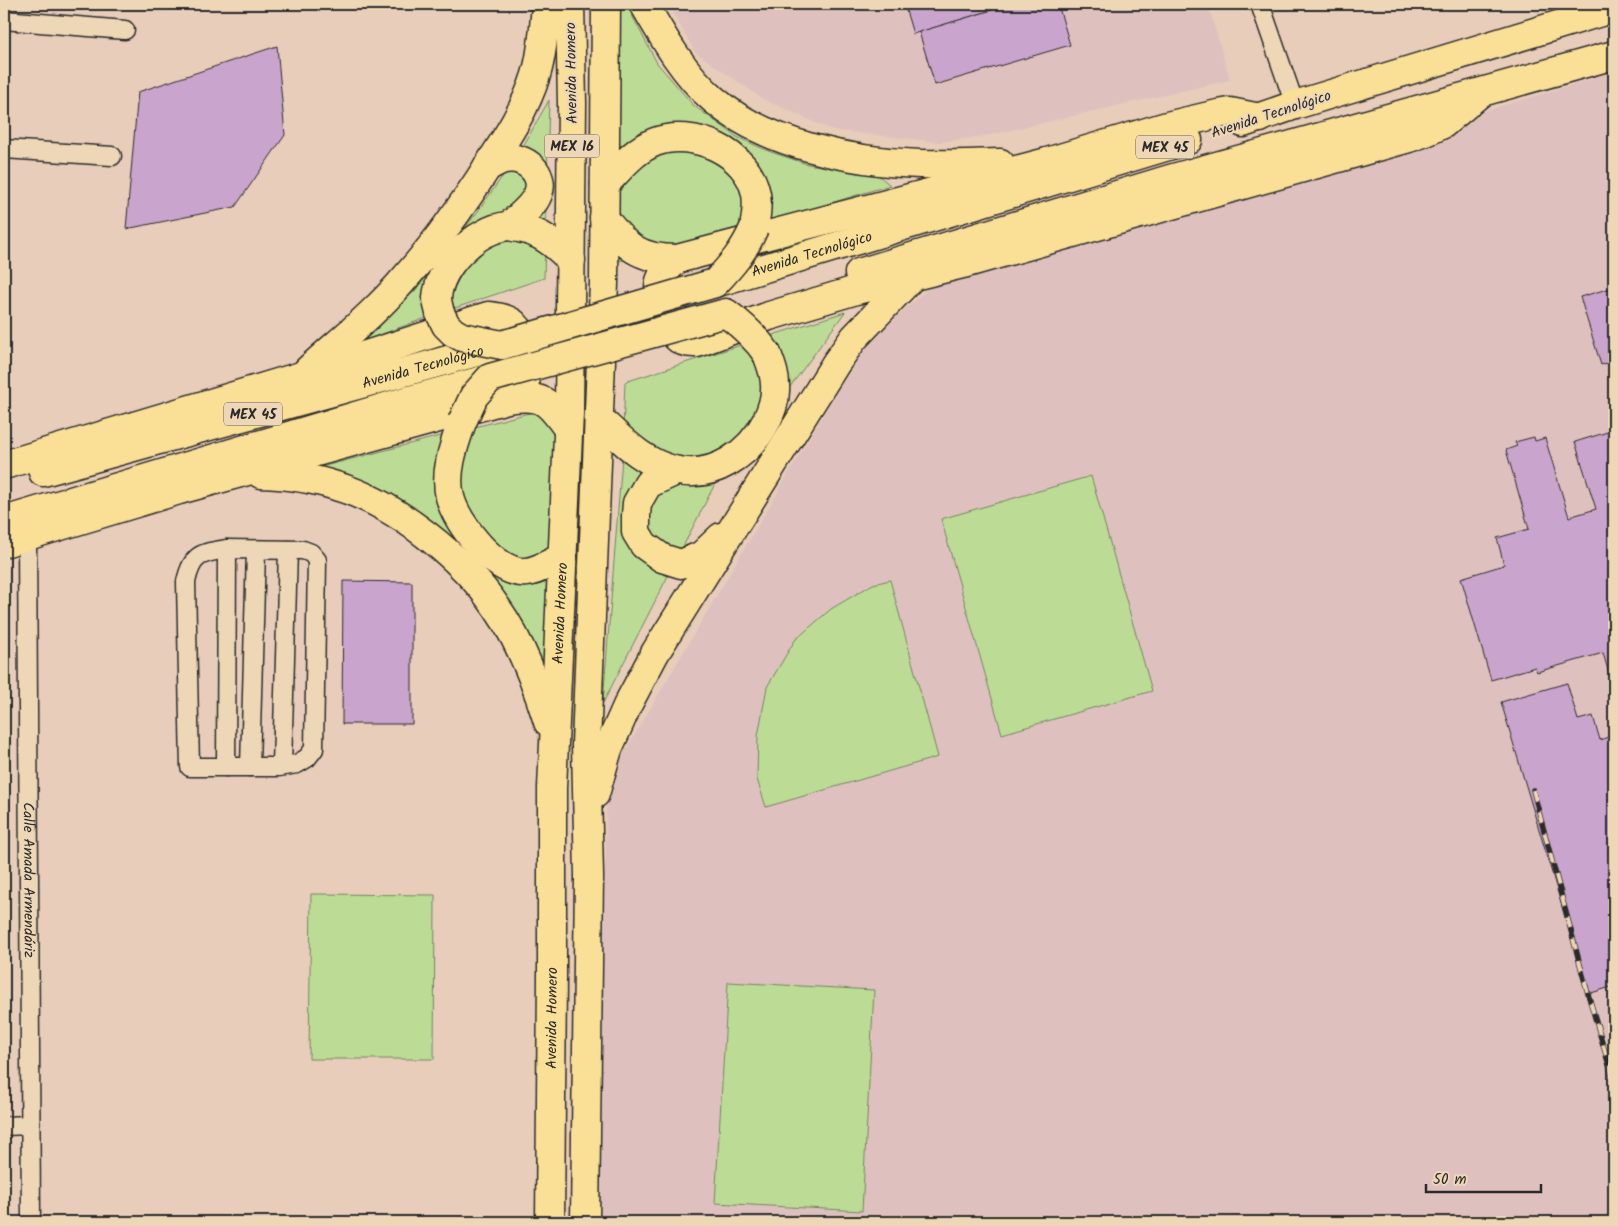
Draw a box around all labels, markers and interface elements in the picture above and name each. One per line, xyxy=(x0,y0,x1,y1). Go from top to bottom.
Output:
street label: Avenida Homero xyxy=(559,22,585,124)
street label: Avenida Tecnológico xyxy=(1208,84,1335,146)
road number: MEX 16 xyxy=(544,134,600,158)
road number: MEX 45 xyxy=(1136,136,1194,158)
street label: Avenida Tecnológico xyxy=(749,225,876,284)
street label: Avenida Tecnológico xyxy=(359,340,487,396)
road number: MEX 45 xyxy=(224,402,282,426)
street label: Avenida Homero xyxy=(547,562,575,665)
street label: Calle Amada Armendáriz xyxy=(16,802,40,958)
street label: Avenida Homero xyxy=(540,967,565,1069)
scale bar xyxy=(1426,1161,1540,1193)
text: 50 m xyxy=(1433,1168,1467,1192)

